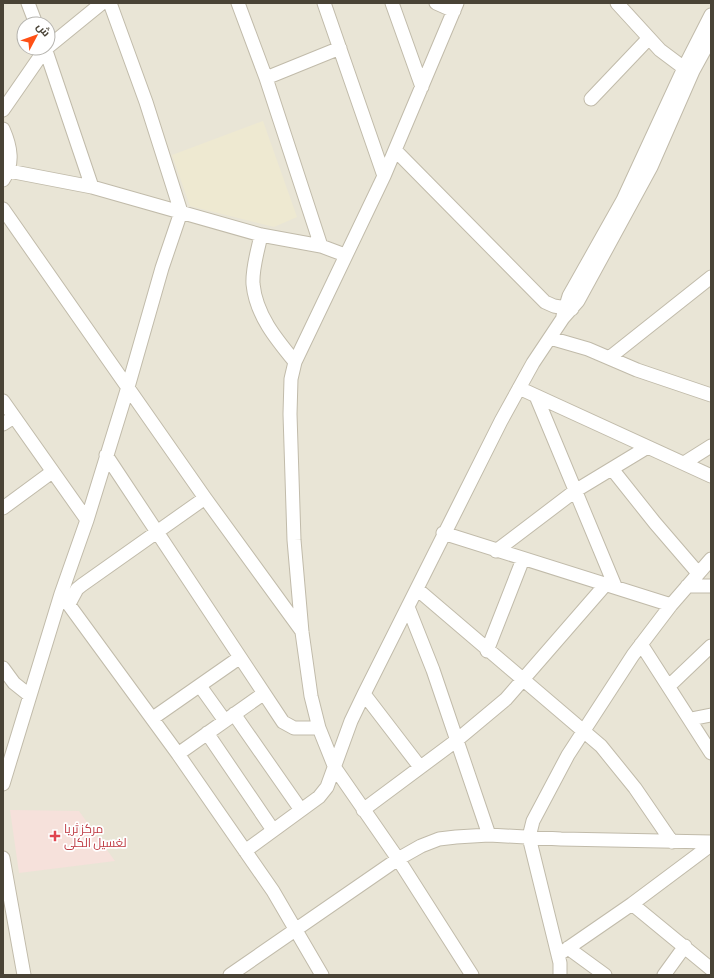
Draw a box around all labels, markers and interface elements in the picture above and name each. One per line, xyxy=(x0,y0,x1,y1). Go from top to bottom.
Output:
north arrow xyxy=(16,16,56,56)
text: ش xyxy=(34,20,53,39)
place label: مركز ثريا لغسيل الكلى xyxy=(64,821,127,850)
marker: مركز ثريا لغسيل الكلى xyxy=(49,830,61,842)

